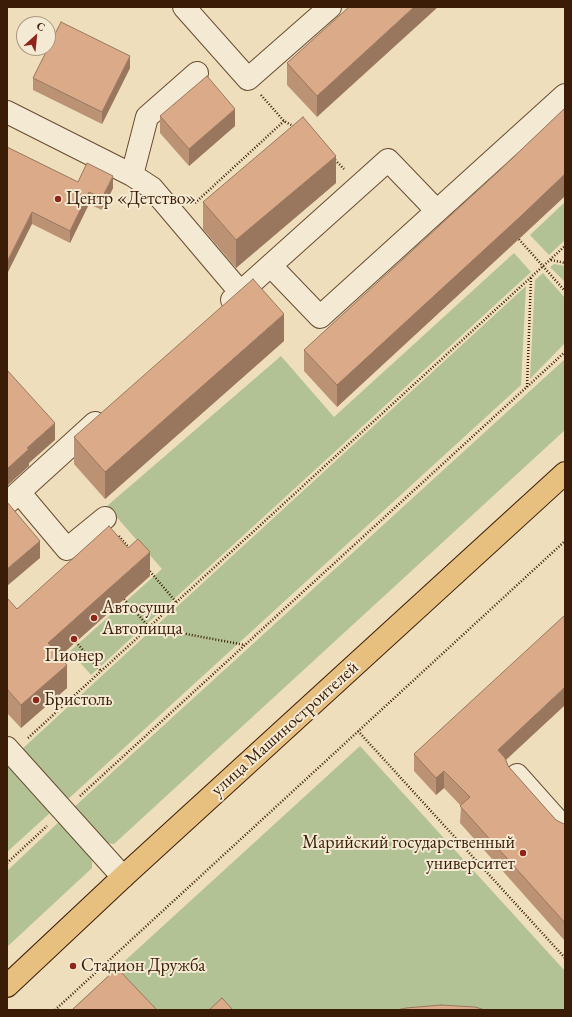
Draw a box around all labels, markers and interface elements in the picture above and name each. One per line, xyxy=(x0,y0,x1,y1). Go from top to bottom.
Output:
north arrow xyxy=(16,16,56,56)
text: С xyxy=(34,18,48,34)
place label: Центр «Детство» xyxy=(66,188,196,210)
marker: Центр «Детство» xyxy=(53,194,63,204)
place label: Автосуши Автопицца xyxy=(102,597,183,640)
marker: Автосуши Автопицца xyxy=(89,613,99,623)
marker: Пионер xyxy=(69,634,79,644)
place label: Пионер xyxy=(44,645,104,667)
street label: улица Машиностроителей xyxy=(207,657,363,801)
place label: Бристоль xyxy=(44,689,113,711)
marker: Бристоль xyxy=(31,695,41,705)
place label: Марийский государственный университет xyxy=(302,832,515,874)
marker: Марийский государственный университет xyxy=(518,848,528,858)
place label: Стадион Дружба xyxy=(81,955,205,977)
marker: Стадион Дружба xyxy=(68,961,78,971)

